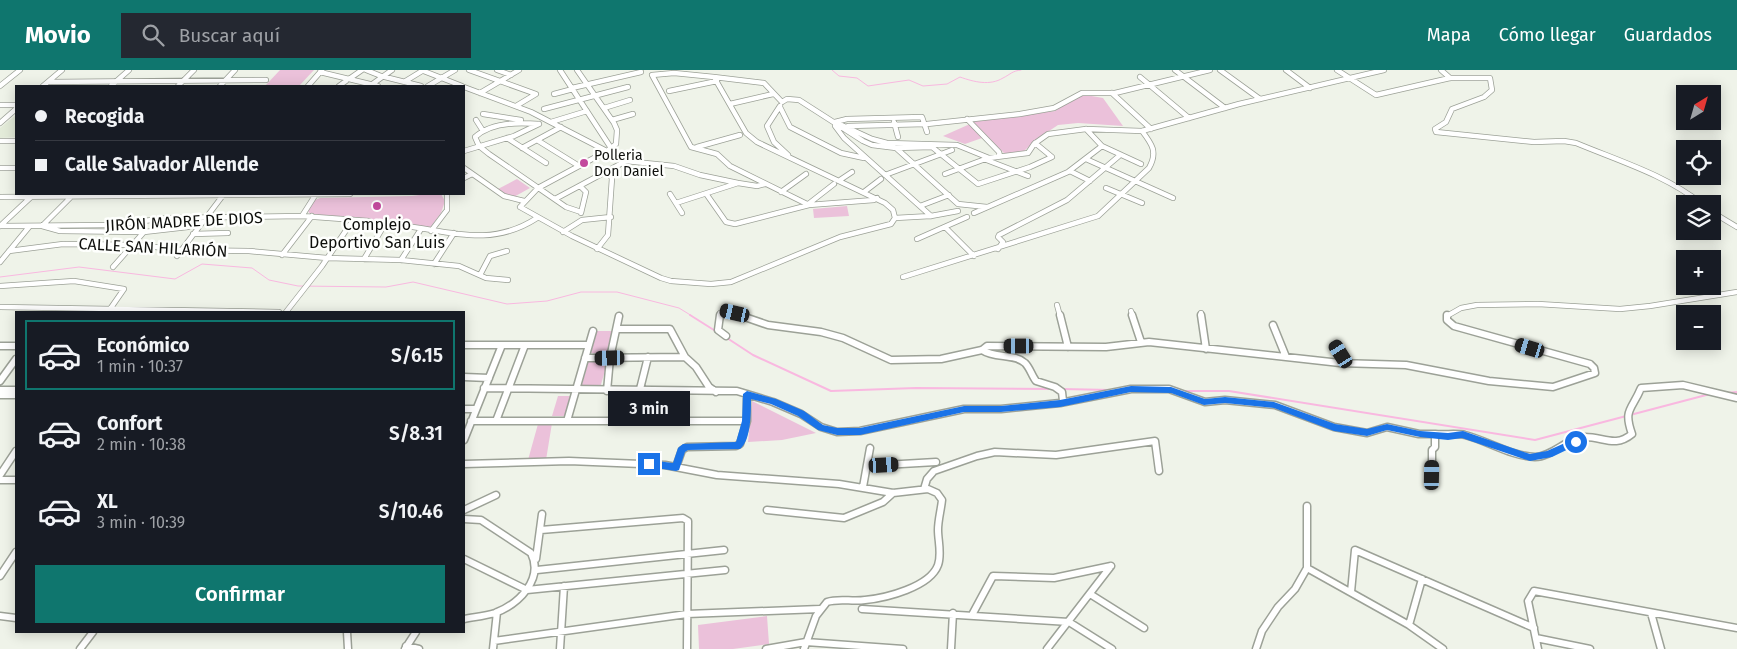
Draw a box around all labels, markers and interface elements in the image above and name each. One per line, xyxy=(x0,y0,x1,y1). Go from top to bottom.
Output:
search box xyxy=(121,13,471,58)
text: Movio xyxy=(25,21,91,49)
icon: search xyxy=(139,21,167,49)
text: Buscar aquí xyxy=(179,24,280,47)
text: Mapa xyxy=(1427,24,1471,46)
text: Cómo llegar xyxy=(1499,24,1596,46)
text: Guardados xyxy=(1624,24,1712,46)
north arrow xyxy=(1676,85,1721,130)
map controls xyxy=(1676,85,1721,350)
text: Recogida xyxy=(65,105,144,128)
button: locate xyxy=(1676,140,1721,185)
place label: Polleria Don Daniel xyxy=(594,147,663,180)
text: Calle Salvador Allende xyxy=(65,153,259,176)
marker: Polleria Don Daniel xyxy=(578,157,590,169)
button: layers xyxy=(1676,195,1721,240)
marker: Complejo Deportivo San Luis xyxy=(371,200,383,212)
street label: JIRÓN MADRE DE DIOS xyxy=(105,207,264,235)
place label: Complejo Deportivo San Luis xyxy=(309,215,445,252)
street label: CALLE SAN HILARIÓN xyxy=(78,233,228,261)
button: + xyxy=(1676,250,1721,295)
car xyxy=(718,302,751,324)
button: − xyxy=(1676,305,1721,350)
icon: car xyxy=(37,333,82,378)
text: Económico xyxy=(97,334,190,357)
car xyxy=(1513,336,1546,360)
car xyxy=(1326,337,1355,371)
car xyxy=(1004,339,1034,354)
text: S/6.15 xyxy=(391,344,443,367)
car xyxy=(594,350,625,366)
text: 1 min · 10:37 xyxy=(97,357,183,376)
callout: 3 min xyxy=(608,392,690,426)
text: 3 min xyxy=(629,399,669,418)
icon: car xyxy=(37,411,82,456)
text: Confort xyxy=(97,412,162,435)
text: S/8.31 xyxy=(389,422,443,445)
route start xyxy=(1565,431,1587,453)
text: 2 min · 10:38 xyxy=(97,435,186,454)
route end xyxy=(638,453,660,475)
car xyxy=(868,457,899,473)
car xyxy=(1424,460,1439,490)
icon: car xyxy=(37,489,82,534)
text: XL xyxy=(97,490,118,513)
text: S/10.46 xyxy=(379,500,443,523)
text: 3 min · 10:39 xyxy=(97,513,185,532)
button: Confirmar xyxy=(35,565,445,623)

